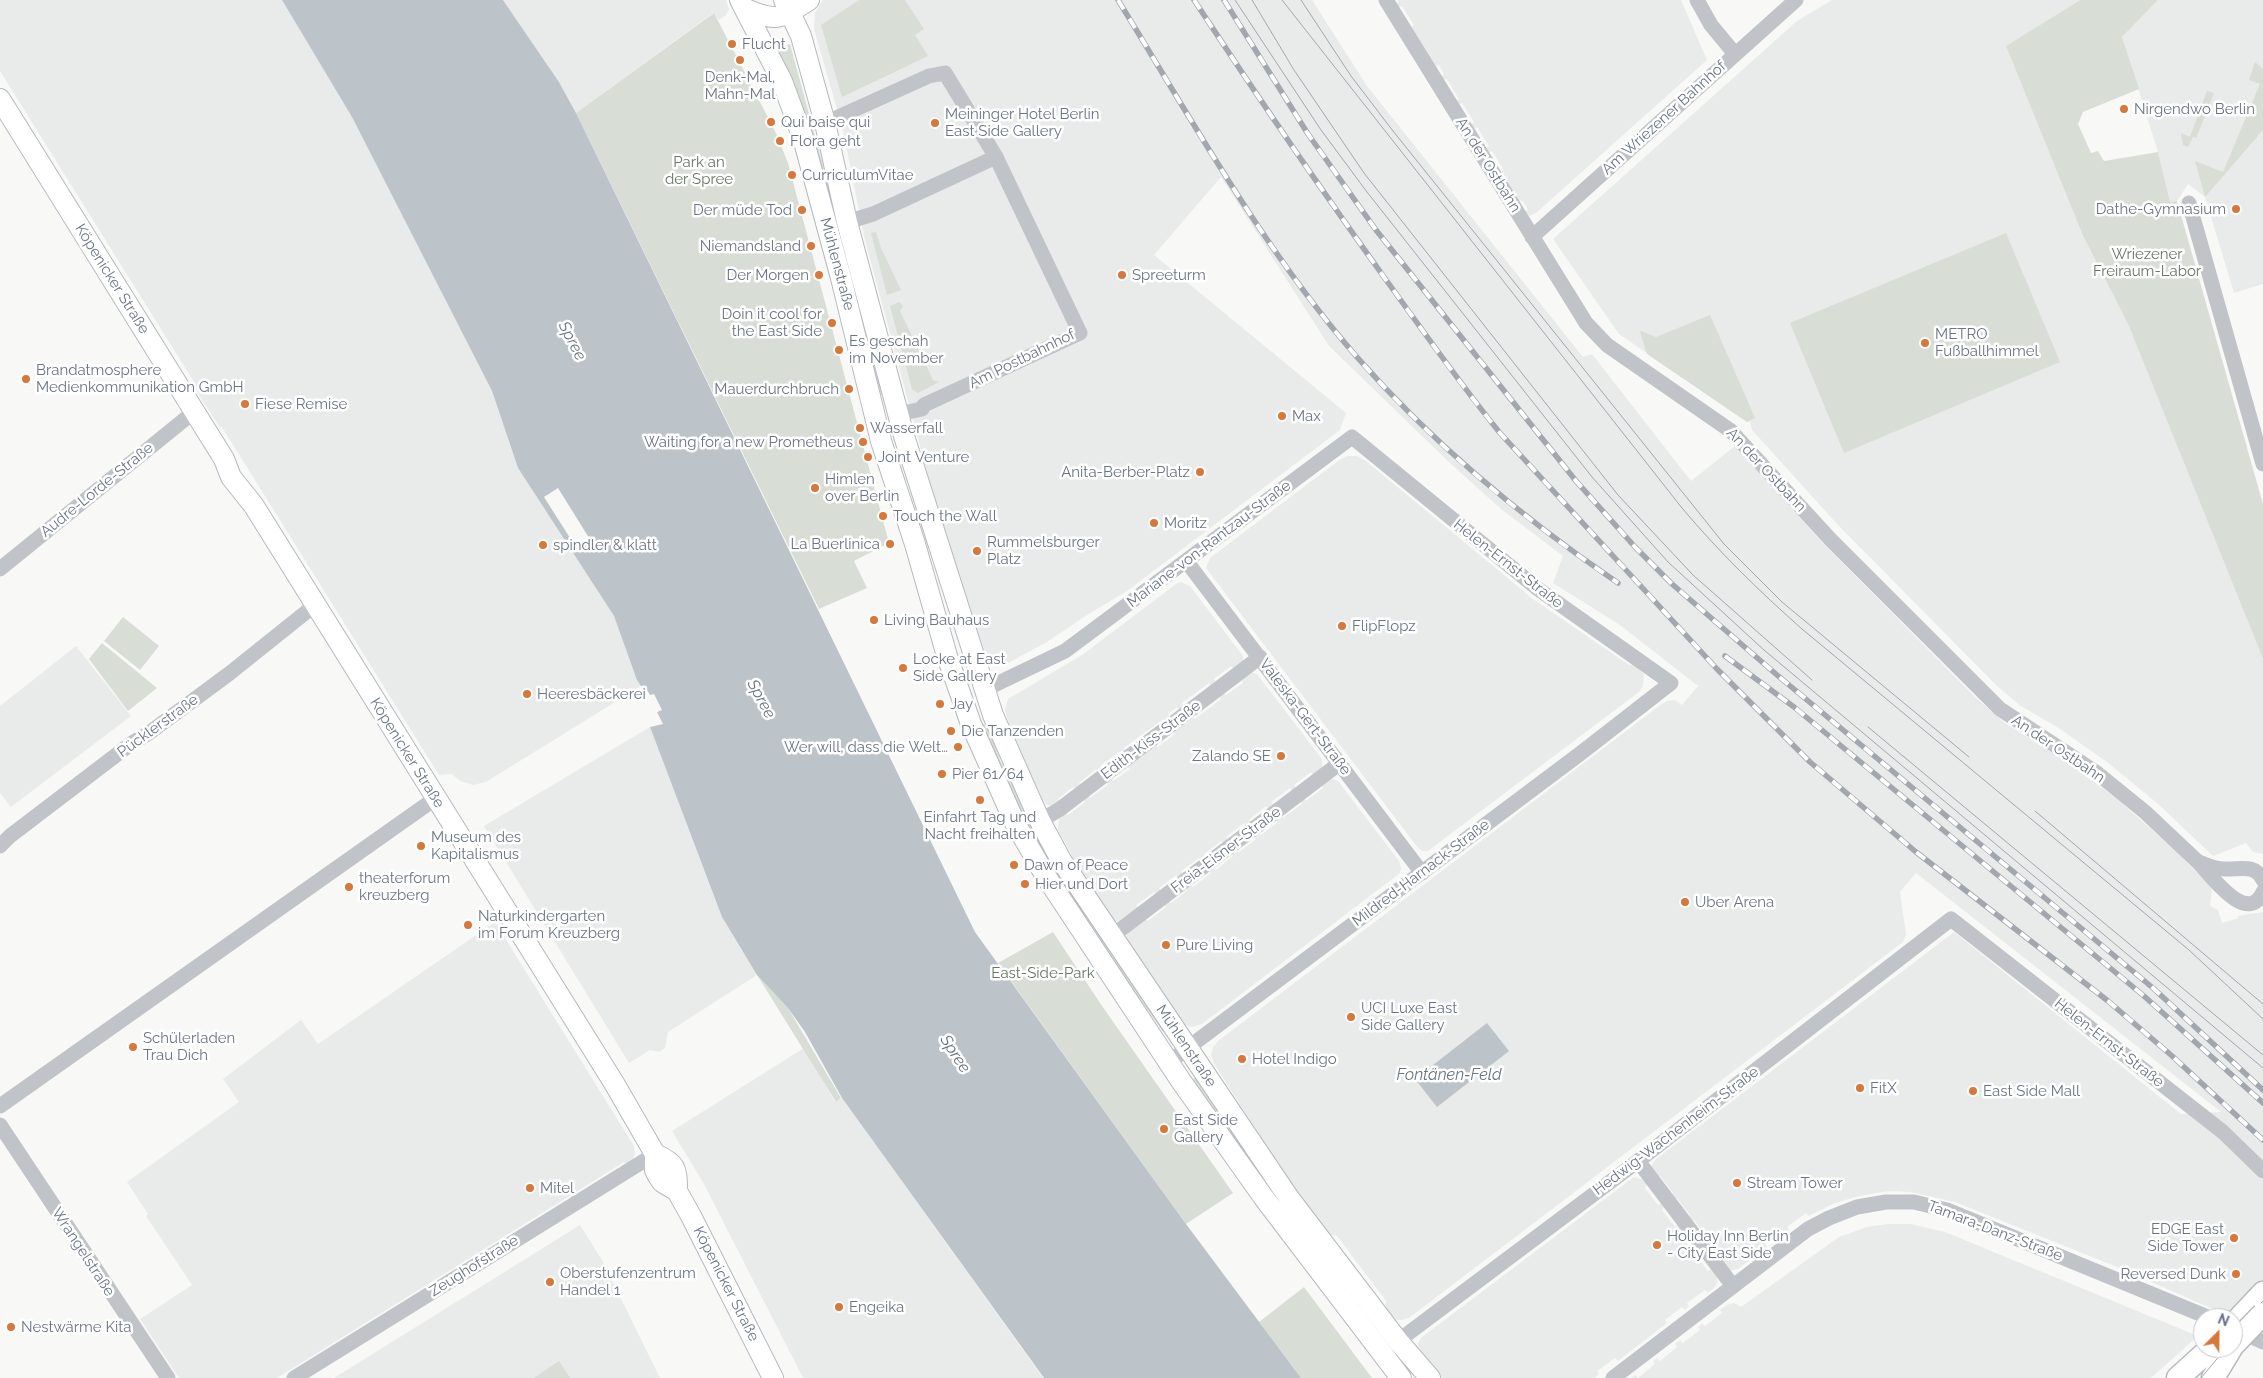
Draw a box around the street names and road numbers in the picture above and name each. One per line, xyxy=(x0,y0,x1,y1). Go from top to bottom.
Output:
street label: Am Wriezener Bahnhof xyxy=(1598,57,1730,179)
street label: An der Ostbahn xyxy=(1452,114,1524,216)
street label: Mühlenstraße xyxy=(816,216,858,312)
street label: Köpenicker Straße xyxy=(71,221,153,337)
street label: Am Postbahnhof xyxy=(966,326,1078,392)
street label: An der Ostbahn xyxy=(1722,424,1810,516)
street label: Audre-Lorde-Straße xyxy=(37,439,157,541)
street label: Mariane-von-Rantzau-Straße xyxy=(1124,477,1294,611)
street label: Helen-Ernst-Straße xyxy=(1450,516,1566,612)
street label: Valeska-Gert-Straße xyxy=(1255,655,1355,779)
street label: Pücklerstraße xyxy=(114,691,202,761)
street label: Köpenicker Straße xyxy=(366,695,448,811)
street label: Edith-Kiss-Straße xyxy=(1098,697,1204,783)
street label: An der Ostbahn xyxy=(2008,711,2108,787)
street label: Freia-Eisner-Straße xyxy=(1168,803,1284,897)
street label: Mildred-Harnack-Straße xyxy=(1349,816,1493,930)
street label: Helen-Ernst-Straße xyxy=(2051,995,2167,1091)
street label: Mühlenstraße xyxy=(1152,1002,1220,1090)
street label: Hedwig-Wachenheim-Straße xyxy=(1590,1063,1762,1199)
street label: Tamara-Danz-Straße xyxy=(1925,1197,2065,1265)
street label: Wrangelstraße xyxy=(48,1204,118,1300)
street label: Köpenicker Straße xyxy=(689,1224,763,1344)
street label: Zeughofstraße xyxy=(426,1231,522,1301)

